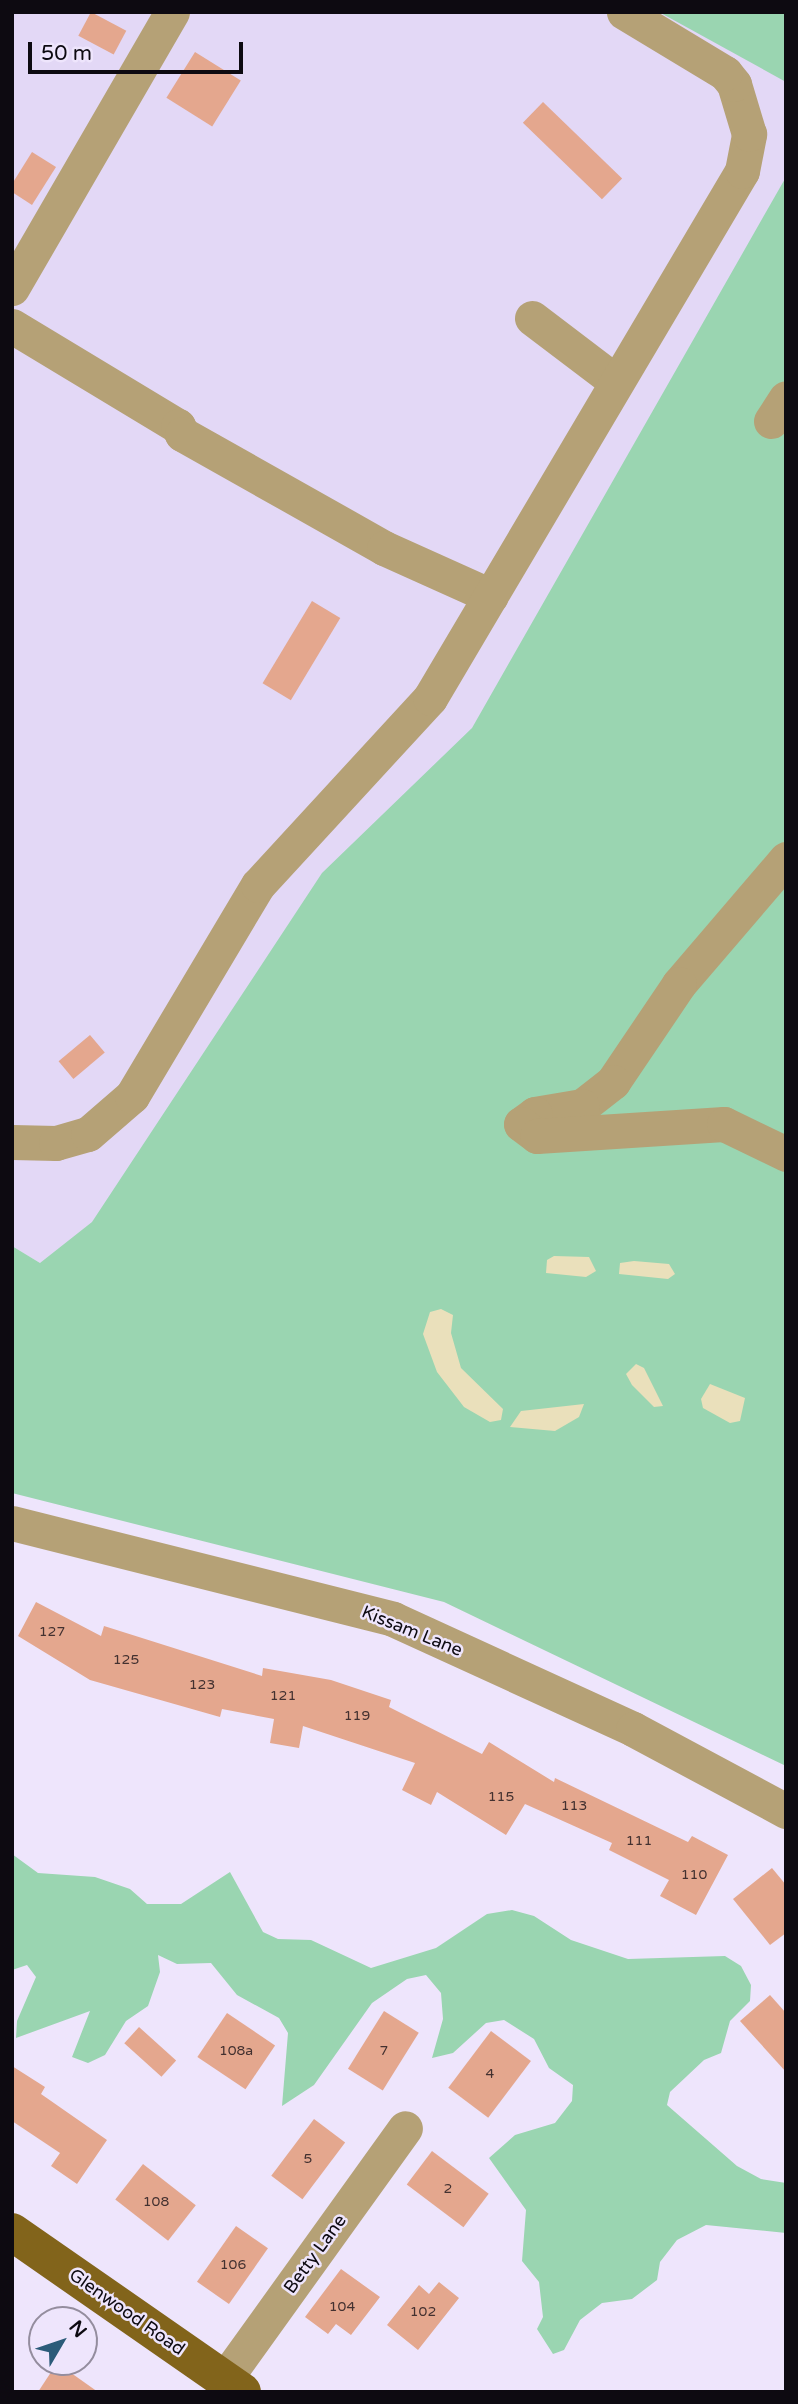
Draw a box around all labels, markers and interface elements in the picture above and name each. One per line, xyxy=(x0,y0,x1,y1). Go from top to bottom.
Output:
scale bar xyxy=(32,28,247,72)
text: 50 m xyxy=(41,41,92,66)
street label: Kissam Lane xyxy=(358,1601,466,1661)
house number: 127 xyxy=(39,1624,65,1640)
house number: 125 xyxy=(113,1652,139,1668)
house number: 123 xyxy=(189,1677,215,1693)
house number: 121 xyxy=(270,1688,296,1704)
house number: 119 xyxy=(344,1708,370,1724)
house number: 115 xyxy=(488,1789,514,1805)
house number: 113 xyxy=(561,1798,587,1814)
house number: 111 xyxy=(626,1833,652,1849)
house number: 110 xyxy=(681,1867,707,1883)
house number: 108a xyxy=(219,2043,253,2059)
house number: 7 xyxy=(380,2043,388,2059)
house number: 4 xyxy=(486,2066,494,2082)
house number: 5 xyxy=(304,2151,312,2167)
house number: 2 xyxy=(444,2181,452,2197)
house number: 108 xyxy=(143,2194,169,2210)
street label: Betty Lane xyxy=(279,2210,351,2298)
house number: 106 xyxy=(220,2257,246,2273)
street label: Glenwood Road xyxy=(65,2264,189,2360)
house number: 104 xyxy=(329,2299,355,2315)
house number: 102 xyxy=(410,2304,436,2320)
north arrow xyxy=(28,2306,98,2376)
text: N xyxy=(64,2316,91,2342)

